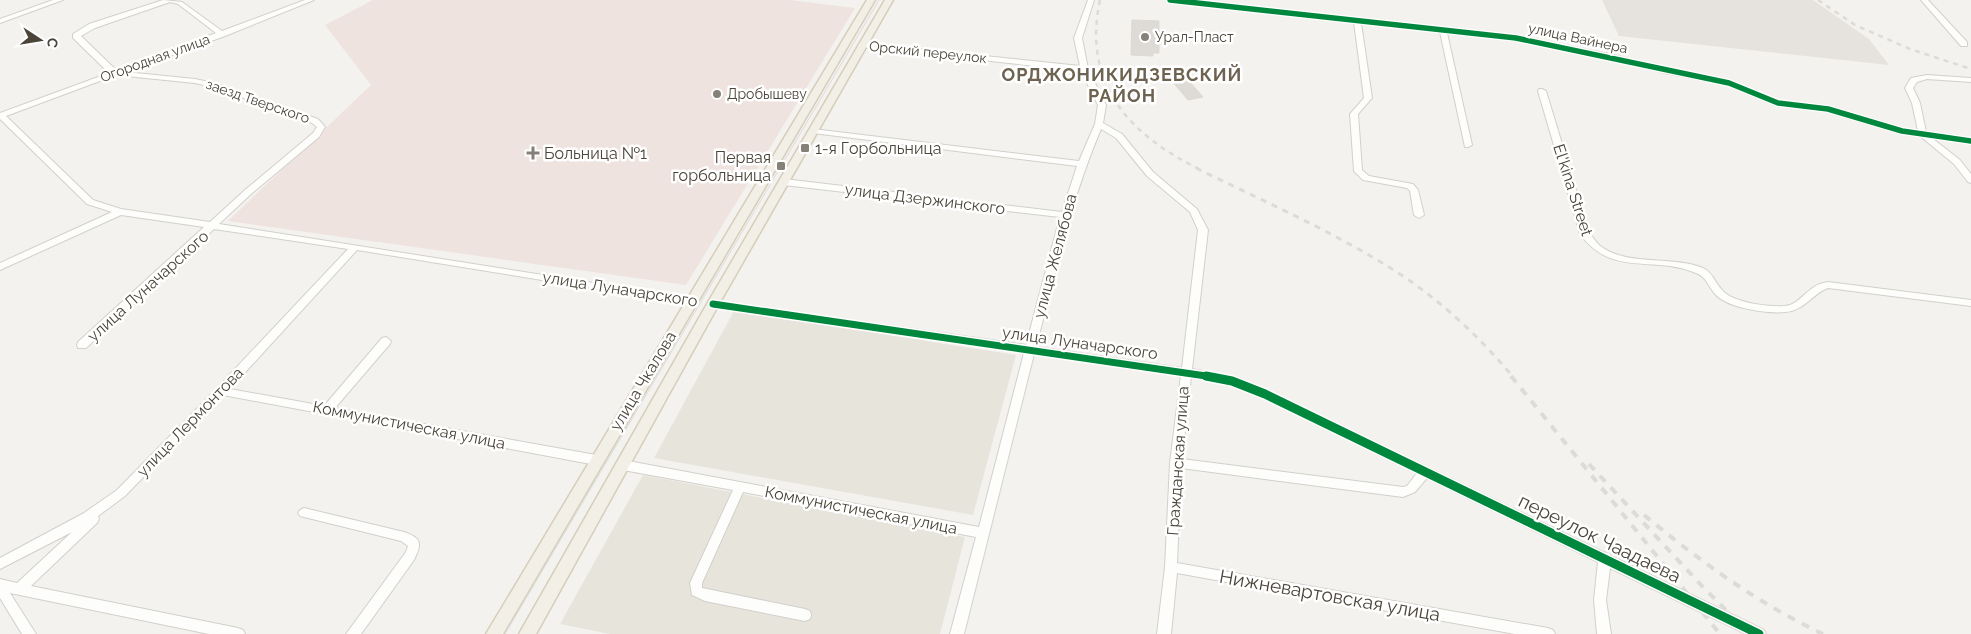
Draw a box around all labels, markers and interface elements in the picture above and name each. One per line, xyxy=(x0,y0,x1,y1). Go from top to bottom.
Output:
north arrow xyxy=(15,15,65,65)
street label: улица Вайнера xyxy=(1527,20,1629,56)
place label: Урал-Пласт xyxy=(1155,29,1234,45)
street label: Огородная улица xyxy=(98,31,212,85)
marker: Урал-Пласт xyxy=(1139,31,1151,43)
text: С xyxy=(44,36,62,49)
street label: Орский переулок xyxy=(868,38,988,66)
district label: ОРДЖОНИКИДЗЕВСКИЙ РАЙОН xyxy=(1002,64,1242,106)
street label: заезд Тверского xyxy=(204,76,312,126)
place label: Дробышеву xyxy=(727,86,807,102)
marker: Дробышеву xyxy=(711,88,723,100)
place label: 1-я Горбольница xyxy=(815,139,941,158)
marker: 1-я Горбольница xyxy=(799,142,811,154)
street label: El'kina Street xyxy=(1549,142,1597,239)
place label: Больница №1 xyxy=(544,144,647,163)
marker: Больница №1 xyxy=(526,146,540,160)
place label: Первая горбольница xyxy=(672,148,771,185)
marker: Первая горбольница xyxy=(775,160,787,172)
street label: улица Дзержинского xyxy=(844,180,1006,218)
street label: улица Желябова xyxy=(1029,192,1081,320)
street label: улица Луначарского xyxy=(83,226,213,346)
street label: улица Луначарского xyxy=(541,267,699,311)
street label: улица Луначарского xyxy=(1001,323,1159,363)
street label: улица Чкалова xyxy=(606,328,680,434)
street label: улица Лермонтова xyxy=(133,363,247,481)
street label: Гражданская улица xyxy=(1163,386,1193,536)
street label: Коммунистическая улица xyxy=(311,397,507,453)
street label: Коммунистическая улица xyxy=(763,482,959,538)
street label: переулок Чаадаева xyxy=(1515,489,1685,587)
street label: Нижневартовская улица xyxy=(1218,565,1442,625)

